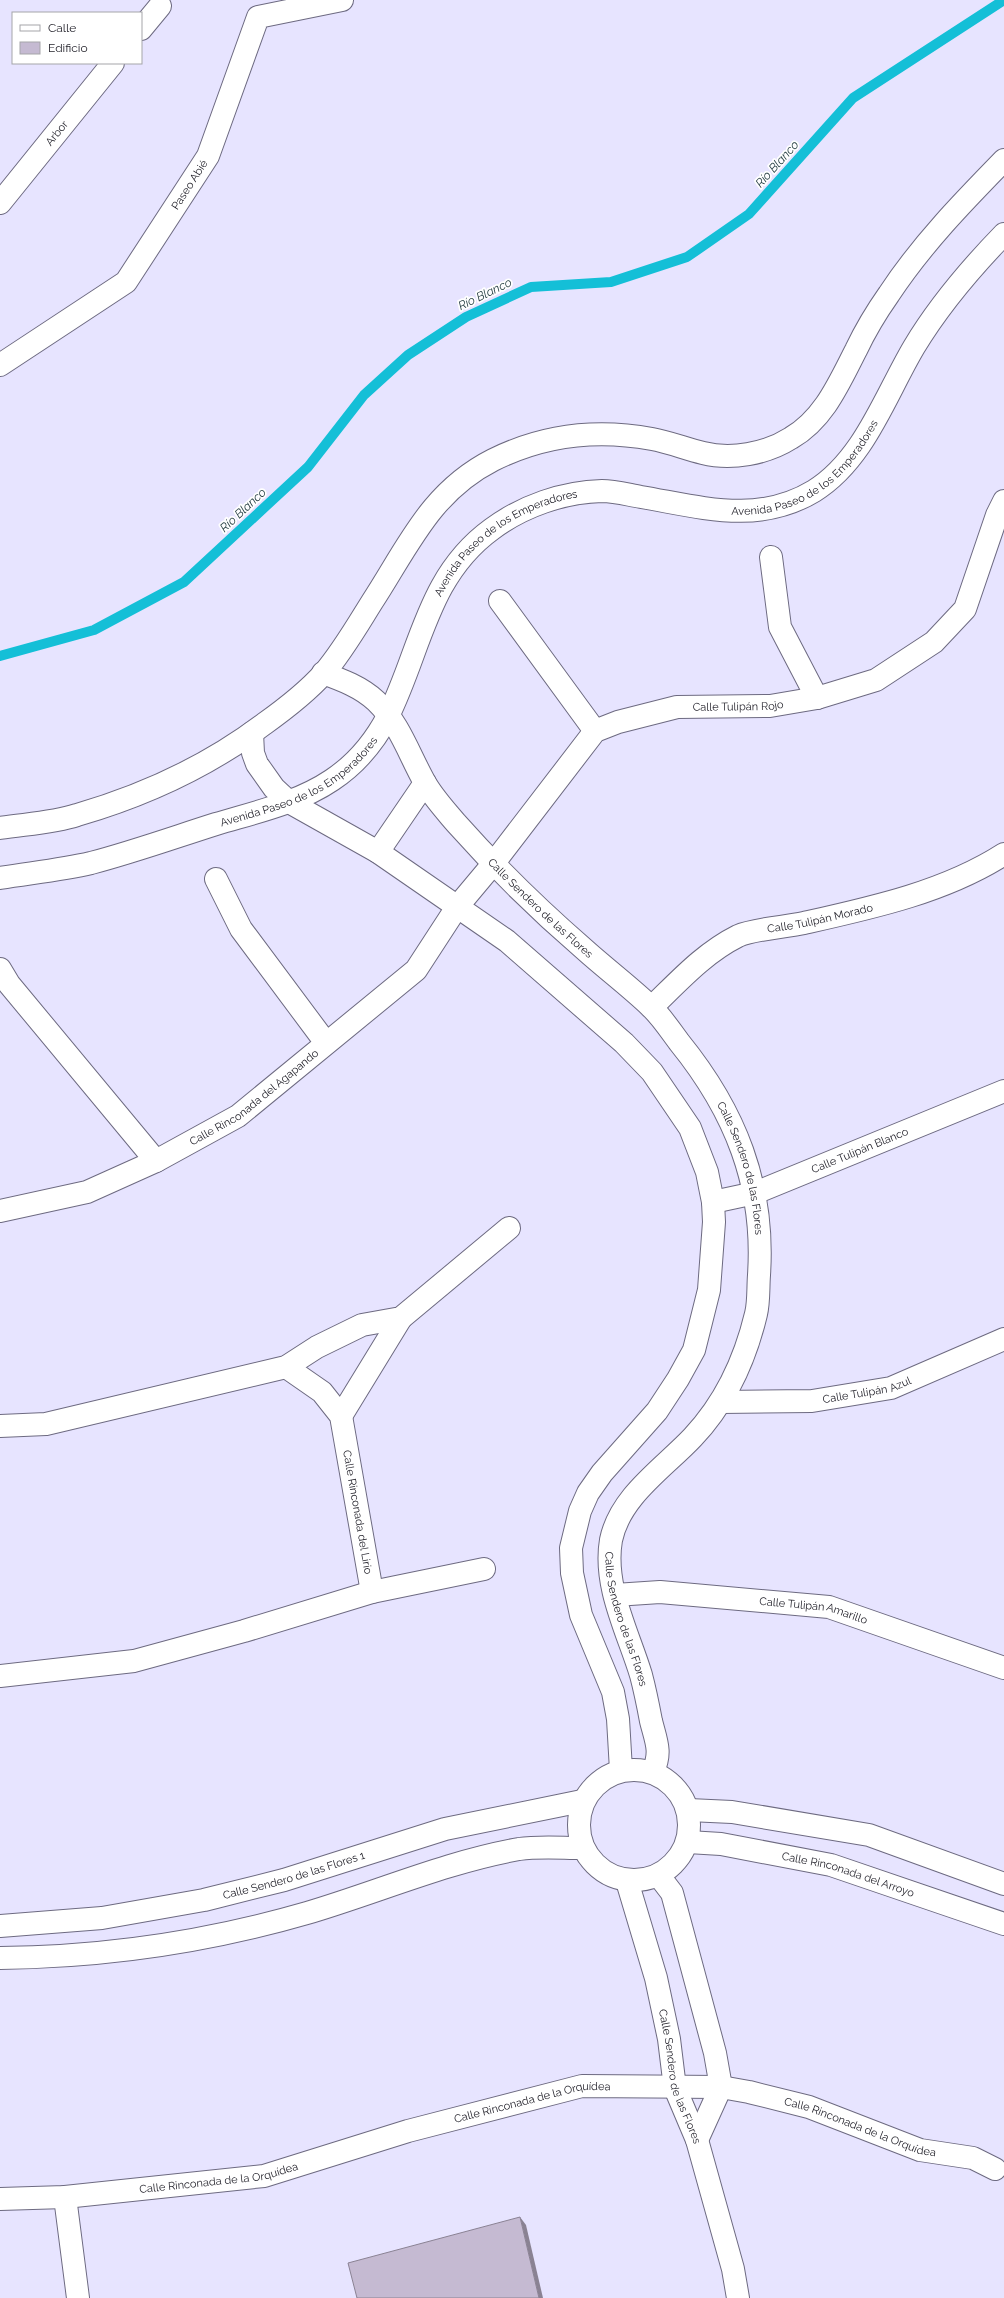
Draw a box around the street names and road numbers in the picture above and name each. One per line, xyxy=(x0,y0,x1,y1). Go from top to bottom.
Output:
street label: Arbor xyxy=(43,118,71,148)
street label: Paseo Abié xyxy=(169,157,211,212)
street label: Avenida Paseo de los Emperadores xyxy=(731,418,881,518)
street label: Avenida Paseo de los Emperadores xyxy=(432,487,578,599)
street label: Calle Tulipán Rojo xyxy=(693,698,785,714)
street label: Avenida Paseo de los Emperadores xyxy=(219,734,380,829)
street label: Calle Sendero de las Flores xyxy=(485,856,595,961)
street label: Calle Tulipán Morado xyxy=(766,901,875,936)
street label: Calle Rinconada del Agapando xyxy=(187,1046,322,1148)
street label: Calle Sendero de las Flores xyxy=(714,1099,765,1235)
street label: Calle Tulipán Blanco xyxy=(809,1125,911,1176)
street label: Calle Tulipán Azul xyxy=(822,1374,913,1406)
street label: Calle Rinconada del Lirio xyxy=(340,1449,375,1576)
street label: Calle Sendero de las Flores xyxy=(602,1551,650,1688)
street label: Calle Tulipán Amarillo xyxy=(759,1595,870,1627)
street label: Calle Sendero de las Flores 1 xyxy=(222,1849,367,1902)
street label: Calle Rinconada del Arroyo xyxy=(781,1850,916,1900)
street label: Calle Sendero de las Flores xyxy=(656,2008,704,2145)
street label: Calle Rinconada de la Orquídea xyxy=(453,2080,610,2126)
street label: Calle Rinconada de la Orquídea xyxy=(783,2095,937,2159)
street label: Calle Rinconada de la Orquídea xyxy=(139,2160,300,2196)

